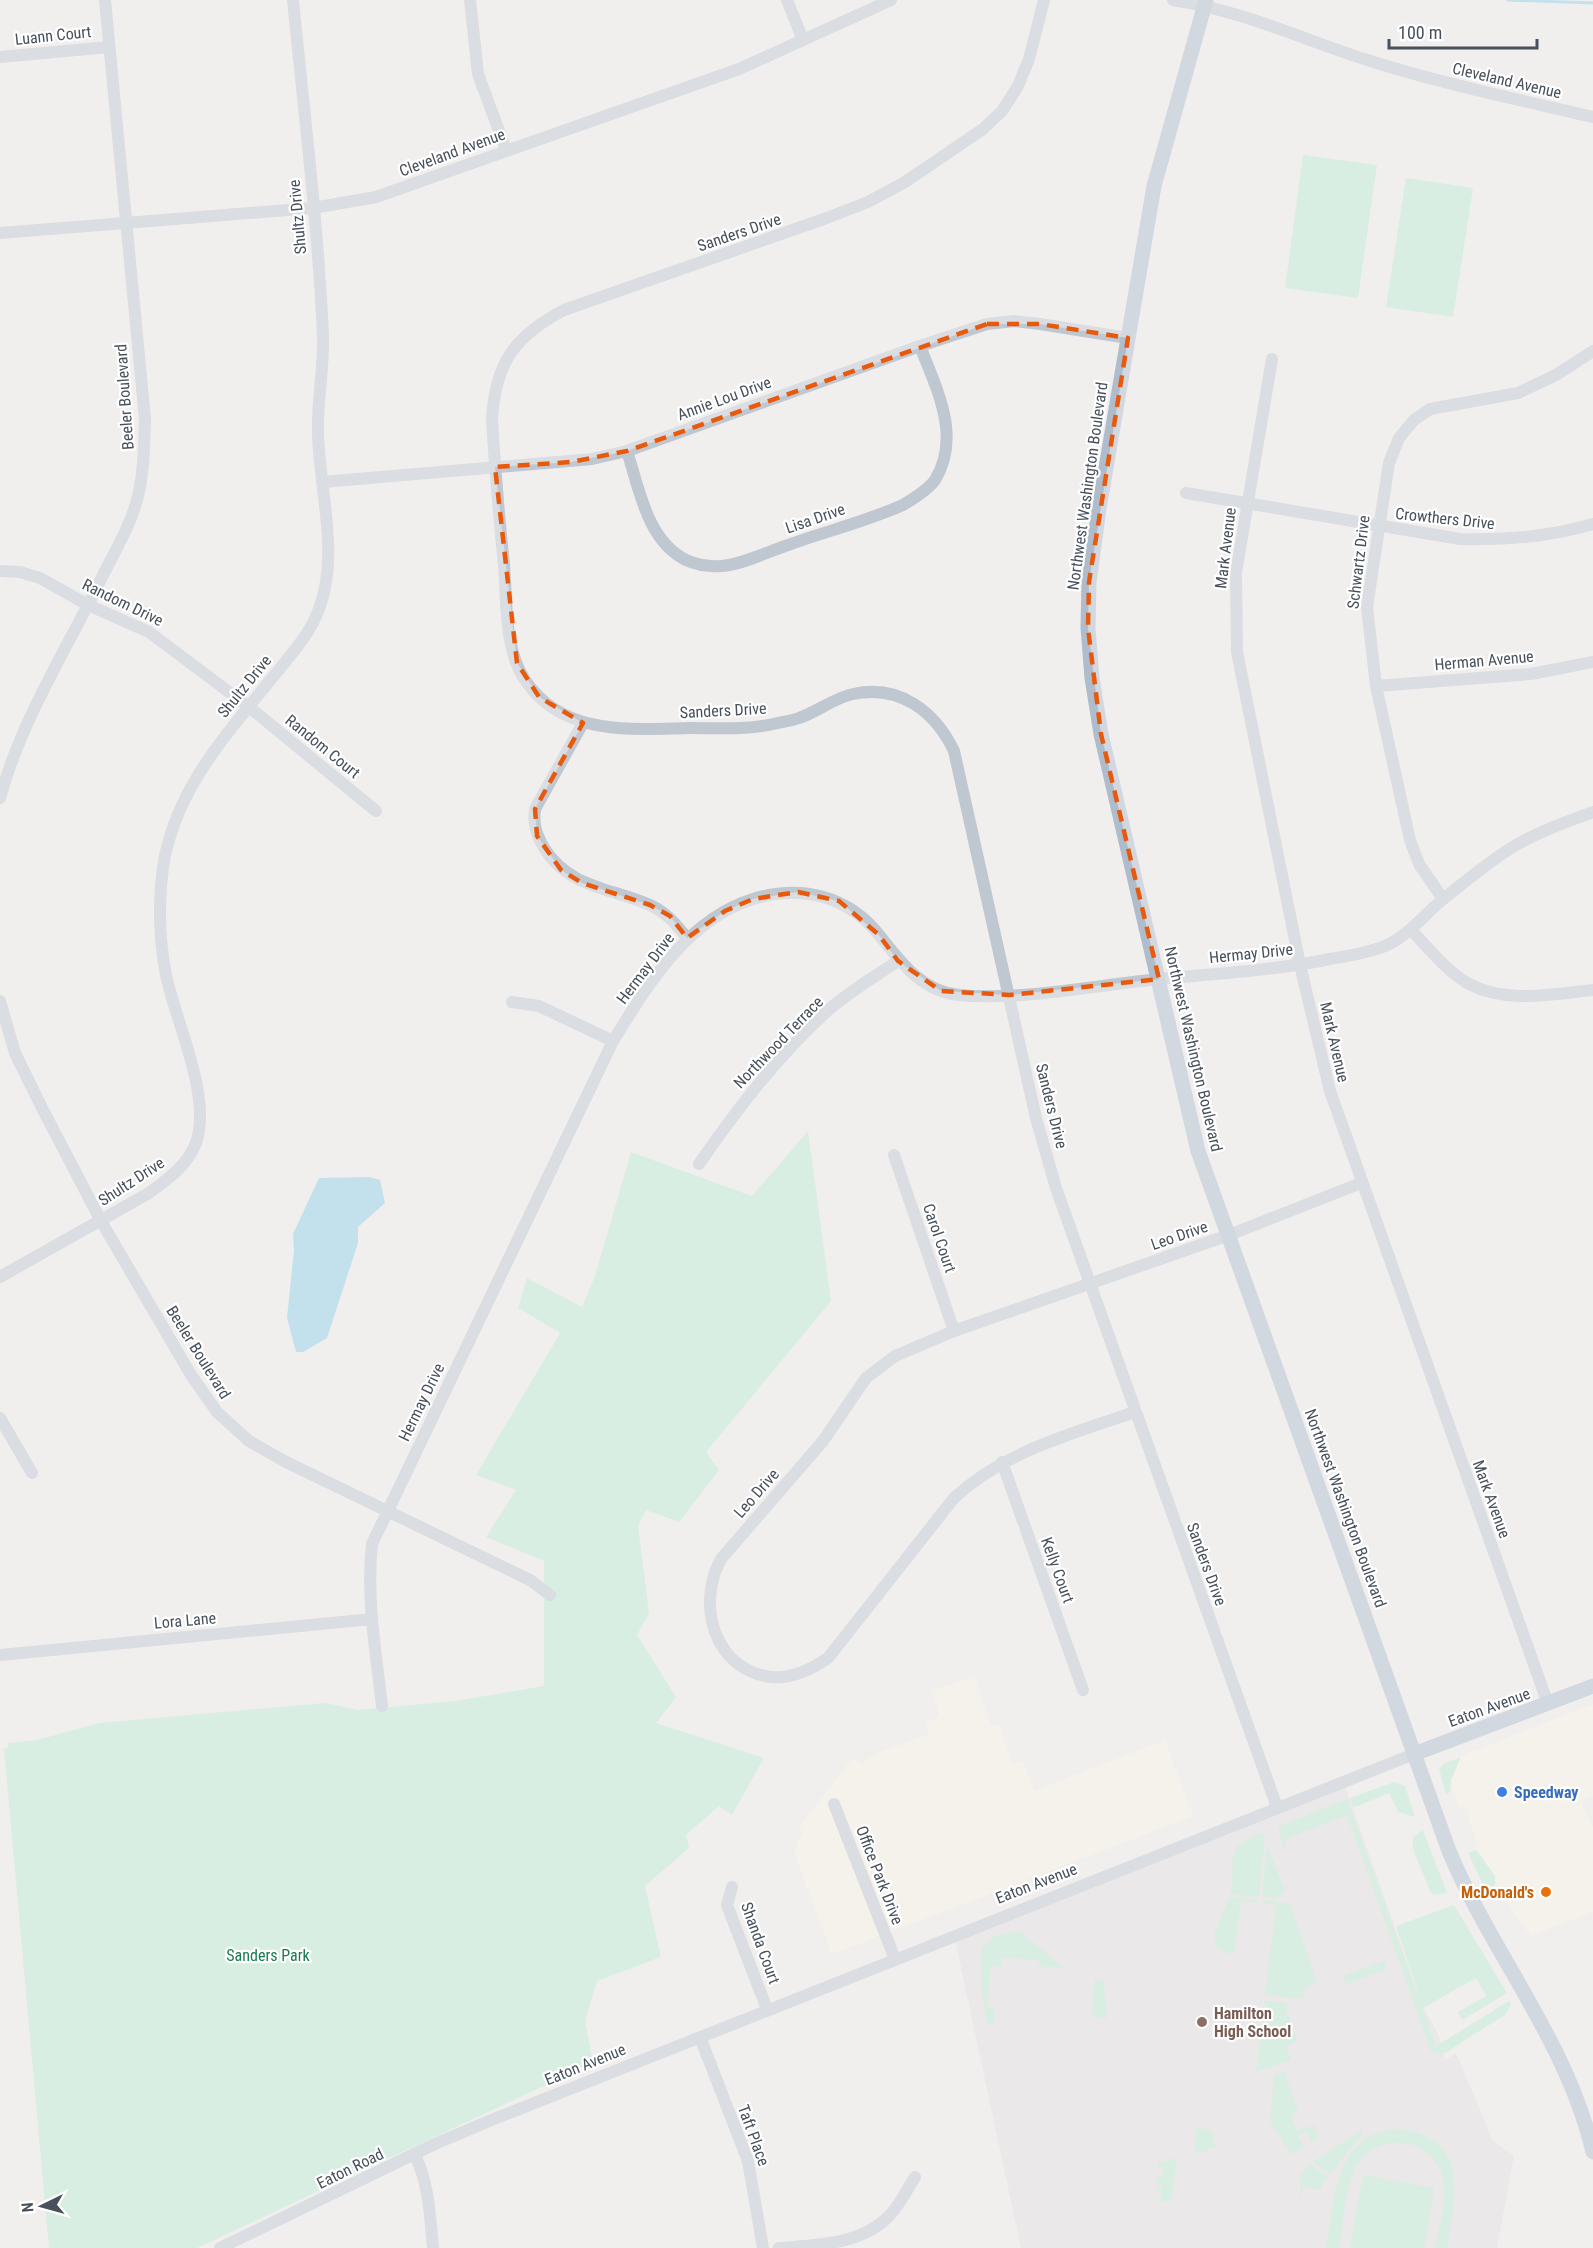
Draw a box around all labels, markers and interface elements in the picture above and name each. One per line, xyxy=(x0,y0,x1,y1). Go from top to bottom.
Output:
scale bar xyxy=(1389,12,1538,50)
street label: Luann Court xyxy=(14,22,92,49)
text: 100 m xyxy=(1398,22,1442,43)
street label: Cleveland Avenue xyxy=(1451,59,1563,102)
street label: Cleveland Avenue xyxy=(397,125,508,180)
street label: Shultz Drive xyxy=(285,179,310,255)
street label: Sanders Drive xyxy=(695,209,783,256)
street label: Beeler Boulevard xyxy=(111,343,138,451)
street label: Annie Lou Drive xyxy=(675,373,774,424)
street label: Northwest Washington Boulevard xyxy=(1063,381,1112,591)
street label: Lisa Drive xyxy=(783,499,847,538)
street label: Crowthers Drive xyxy=(1394,504,1496,533)
street label: Mark Avenue xyxy=(1211,506,1240,590)
street label: Schwartz Drive xyxy=(1343,514,1374,610)
street label: Random Drive xyxy=(79,575,166,630)
street label: Herman Avenue xyxy=(1434,647,1534,674)
street label: Shultz Drive xyxy=(213,651,275,721)
street label: Sanders Drive xyxy=(679,699,767,722)
street label: Random Court xyxy=(282,711,364,782)
street label: Hermay Drive xyxy=(612,929,678,1008)
street label: Hermay Drive xyxy=(1208,940,1294,967)
street label: Northwest Washington Boulevard xyxy=(1161,945,1226,1153)
street label: Northwood Terrace xyxy=(730,992,827,1092)
street label: Mark Avenue xyxy=(1316,1000,1353,1084)
street label: Sanders Drive xyxy=(1032,1062,1071,1151)
street label: Shultz Drive xyxy=(95,1153,168,1210)
street label: Carol Court xyxy=(919,1201,960,1275)
street label: Leo Drive xyxy=(1148,1217,1210,1254)
street label: Beeler Boulevard xyxy=(162,1302,235,1402)
street label: Hermay Drive xyxy=(394,1360,448,1444)
street label: Northwest Washington Boulevard xyxy=(1301,1406,1390,1610)
street label: Mark Avenue xyxy=(1469,1458,1514,1541)
street label: Leo Drive xyxy=(730,1465,783,1522)
street label: Sanders Drive xyxy=(1183,1520,1230,1608)
street label: Kelly Court xyxy=(1037,1535,1078,1606)
street label: Lora Lane xyxy=(153,1608,217,1633)
street label: Eaton Avenue xyxy=(1446,1684,1533,1731)
place label: Speedway xyxy=(1514,1783,1578,1802)
marker: Speedway xyxy=(1495,1785,1509,1799)
street label: Office Park Drive xyxy=(852,1823,907,1927)
street label: Eaton Avenue xyxy=(993,1859,1080,1908)
place label: McDonald's xyxy=(1461,1883,1534,1902)
marker: McDonald's xyxy=(1539,1885,1553,1899)
street label: Shanda Court xyxy=(737,1900,784,1987)
park label: Sanders Park xyxy=(226,1946,311,1965)
place label: Hamilton High School xyxy=(1214,2004,1291,2041)
marker: Hamilton High School xyxy=(1195,2015,1209,2029)
street label: Eaton Avenue xyxy=(542,2040,628,2089)
street label: Taft Place xyxy=(734,2102,773,2168)
street label: Eaton Road xyxy=(314,2144,387,2193)
north arrow xyxy=(12,2176,72,2236)
text: N xyxy=(18,2202,37,2213)

